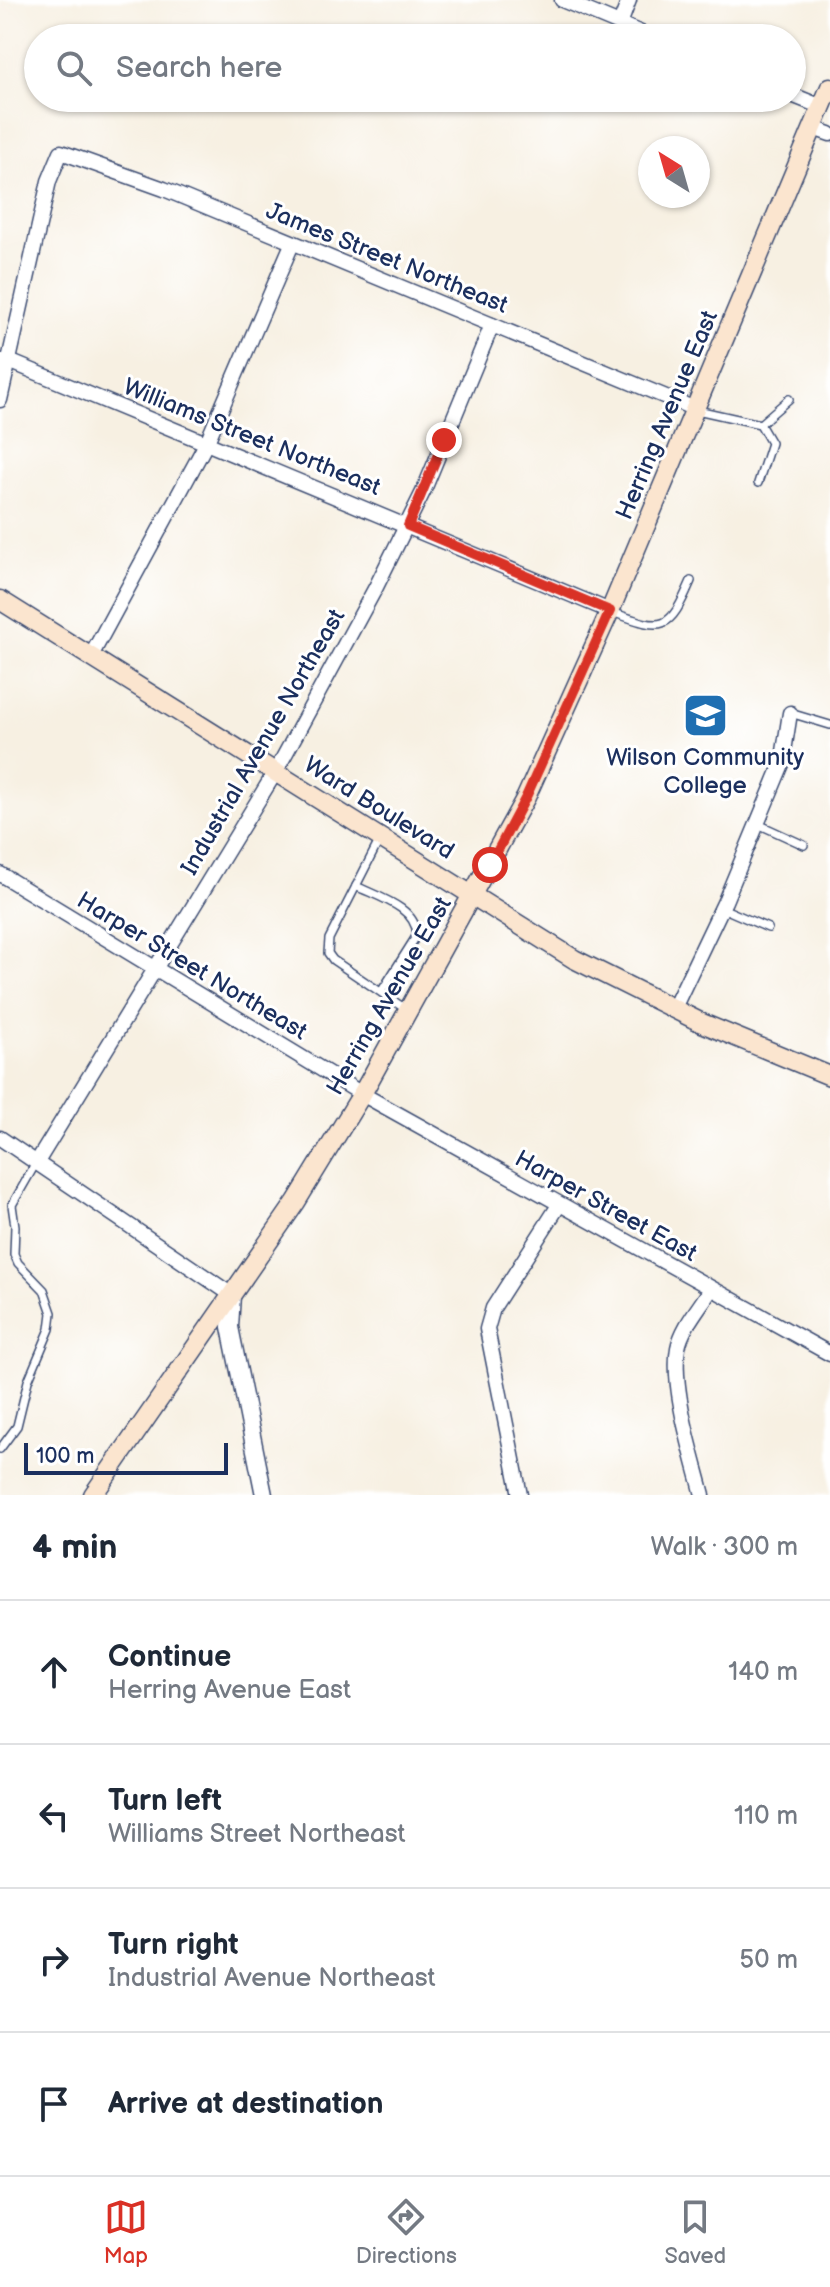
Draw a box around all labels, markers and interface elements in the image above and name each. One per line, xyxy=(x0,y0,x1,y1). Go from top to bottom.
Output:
search box xyxy=(24,24,806,112)
icon: search xyxy=(52,46,96,90)
text: Search here xyxy=(116,50,282,86)
north arrow xyxy=(638,136,710,208)
street label: James Street Northeast xyxy=(262,196,513,320)
street label: Herring Avenue East xyxy=(610,306,724,524)
street label: Williams Street Northeast xyxy=(119,372,385,502)
route end xyxy=(426,422,462,458)
street label: Industrial Avenue Northeast xyxy=(175,603,351,880)
school or university icon: Wilson Community College xyxy=(681,691,729,739)
place label: Wilson Community College xyxy=(606,743,804,800)
street label: Ward Boulevard xyxy=(298,750,460,866)
route start xyxy=(472,847,508,883)
street label: Harper Street Northeast xyxy=(72,886,313,1047)
street label: Herring Avenue East xyxy=(320,891,458,1100)
street label: Harper Street East xyxy=(510,1144,703,1268)
scale bar xyxy=(24,1439,228,1475)
text: 100 m xyxy=(36,1443,95,1470)
text: 4 min xyxy=(32,1527,118,1568)
text: Walk · 300 m xyxy=(650,1532,798,1563)
text: Continue xyxy=(108,1639,231,1675)
icon: ahead xyxy=(32,1650,76,1694)
text: 140 m xyxy=(728,1657,798,1688)
text: Herring Avenue East xyxy=(108,1675,351,1706)
text: Turn left xyxy=(108,1783,222,1819)
icon: left xyxy=(32,1794,76,1838)
text: 110 m xyxy=(734,1801,798,1832)
text: Williams Street Northeast xyxy=(108,1819,406,1850)
text: Turn right xyxy=(108,1927,239,1963)
icon: right xyxy=(32,1938,76,1982)
text: 50 m xyxy=(739,1945,798,1976)
text: Industrial Avenue Northeast xyxy=(108,1963,436,1994)
icon: arrive xyxy=(32,2082,76,2126)
text: Arrive at destination xyxy=(108,2086,384,2122)
tab: Map xyxy=(104,2195,148,2270)
tab: Directions xyxy=(356,2195,457,2270)
tab: Saved xyxy=(664,2195,726,2270)

